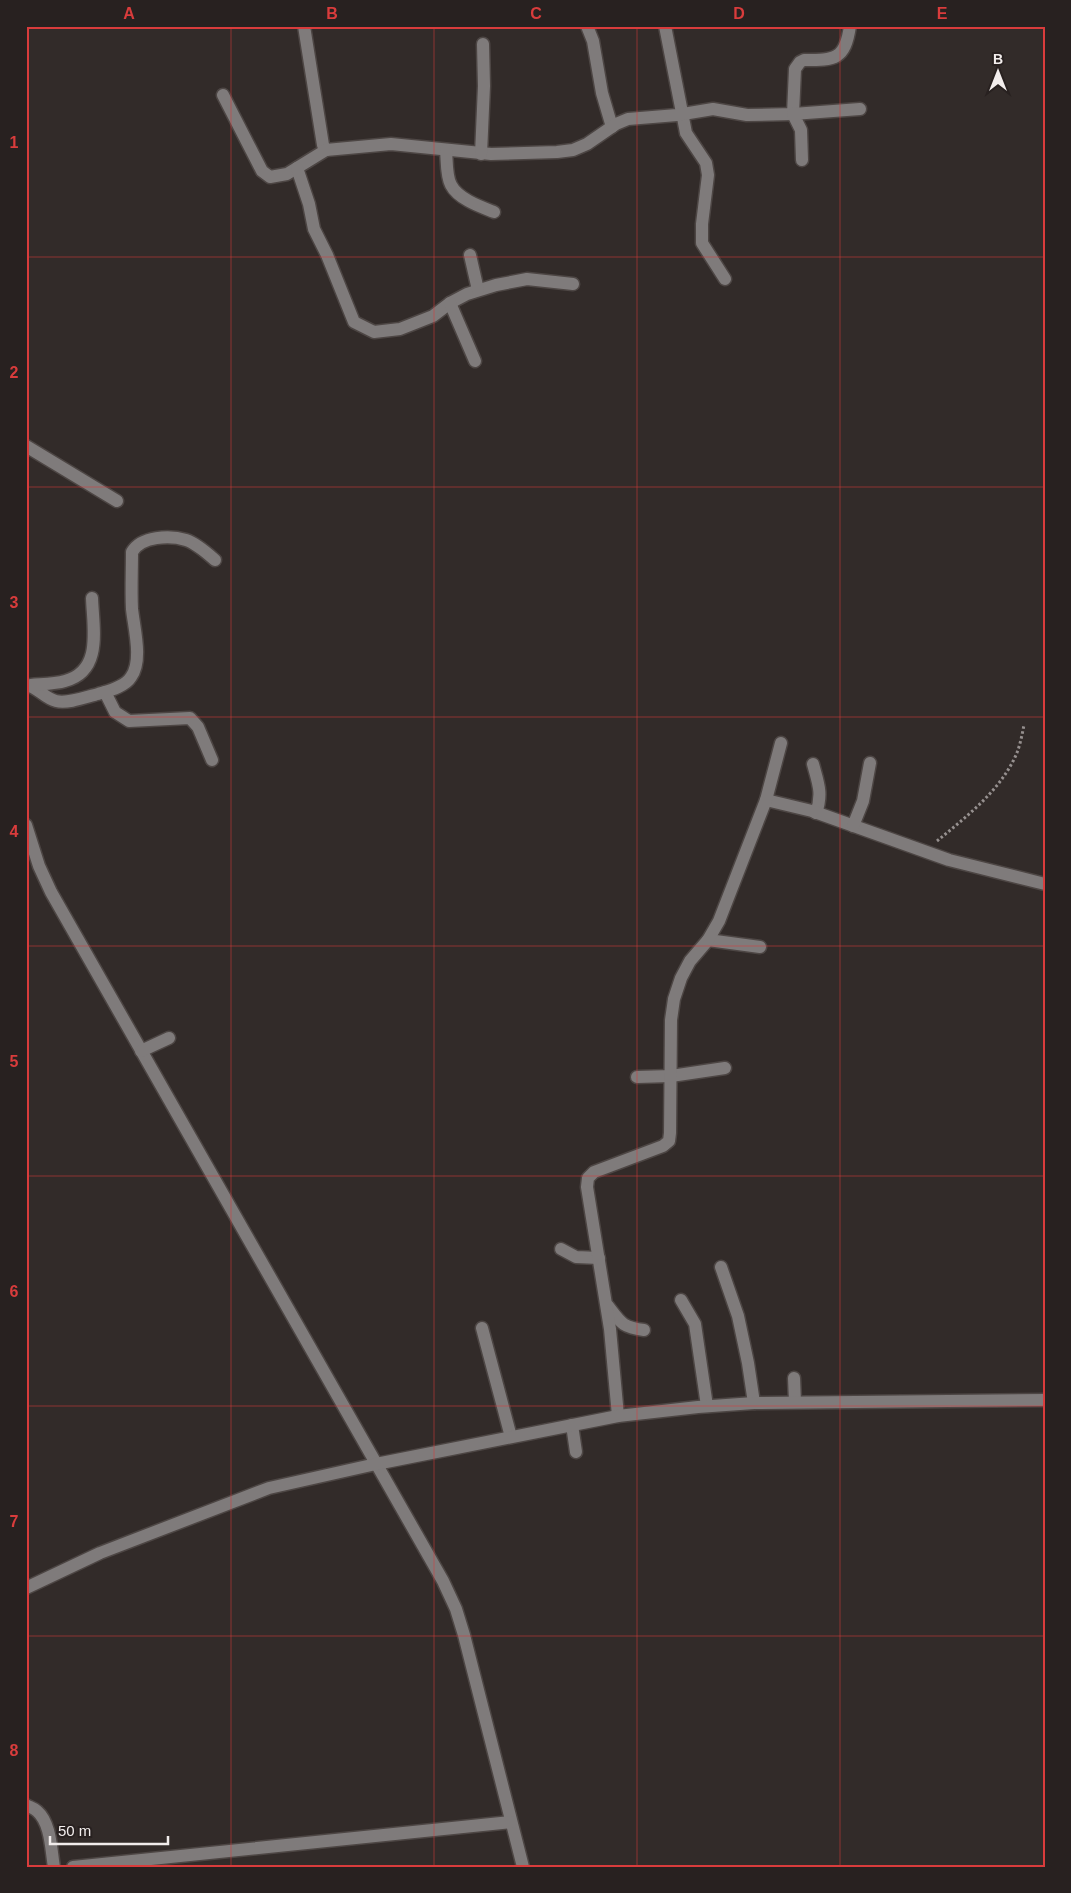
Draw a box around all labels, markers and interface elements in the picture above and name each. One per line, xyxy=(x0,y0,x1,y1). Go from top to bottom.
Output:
text: A xyxy=(123,5,135,22)
text: B xyxy=(326,5,338,22)
text: C xyxy=(530,5,542,22)
text: D xyxy=(733,5,745,22)
text: E xyxy=(937,5,948,22)
north arrow xyxy=(974,48,1024,98)
text: B xyxy=(993,51,1003,67)
text: 1 xyxy=(10,134,19,151)
text: 2 xyxy=(10,364,19,381)
text: 3 xyxy=(10,594,19,611)
text: 4 xyxy=(10,823,19,840)
text: 5 xyxy=(10,1053,19,1070)
text: 6 xyxy=(10,1283,19,1300)
text: 7 xyxy=(10,1513,19,1530)
text: 8 xyxy=(10,1742,19,1759)
scale bar xyxy=(50,1813,168,1845)
text: 50 m xyxy=(58,1822,91,1839)

